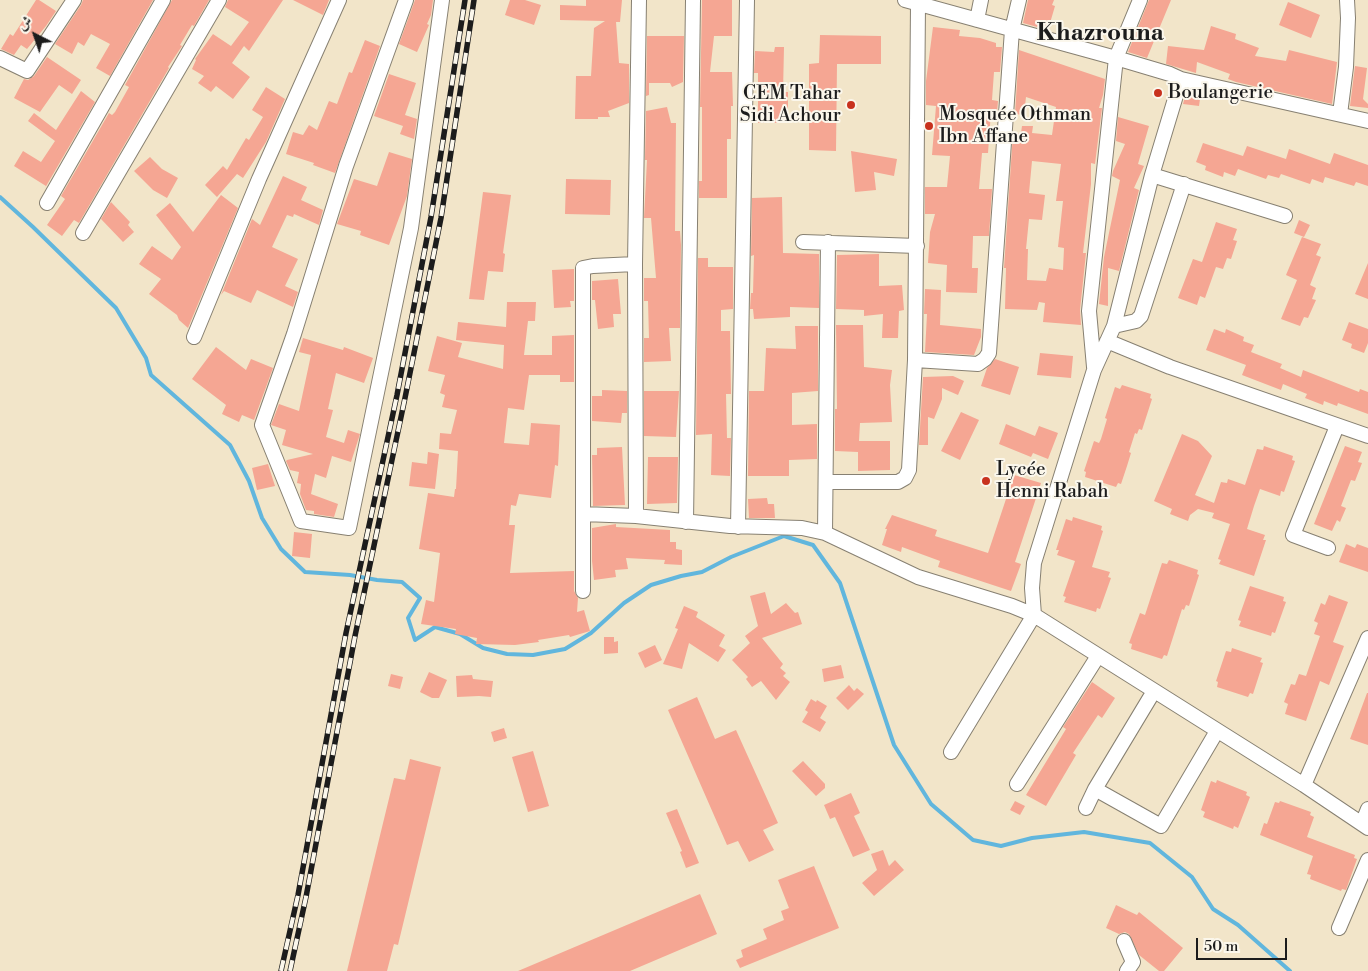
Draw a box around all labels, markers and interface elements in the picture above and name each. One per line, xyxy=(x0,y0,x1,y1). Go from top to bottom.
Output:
north arrow xyxy=(10,10,60,60)
text: ش xyxy=(14,12,36,35)
district label: Khazrouna xyxy=(1036,20,1164,48)
place label: Boulangerie xyxy=(1168,82,1273,104)
place label: CEM Tahar Sidi Achour xyxy=(740,83,841,127)
marker: Boulangerie xyxy=(1152,87,1164,99)
marker: CEM Tahar Sidi Achour xyxy=(845,99,857,111)
place label: Mosquée Othman Ibn Affane xyxy=(939,104,1091,148)
marker: Mosquée Othman Ibn Affane xyxy=(923,120,935,132)
place label: Lycée Henni Rabah xyxy=(996,459,1109,503)
marker: Lycée Henni Rabah xyxy=(980,475,992,487)
scale bar xyxy=(1198,928,1289,960)
text: 50 m xyxy=(1204,937,1238,956)

